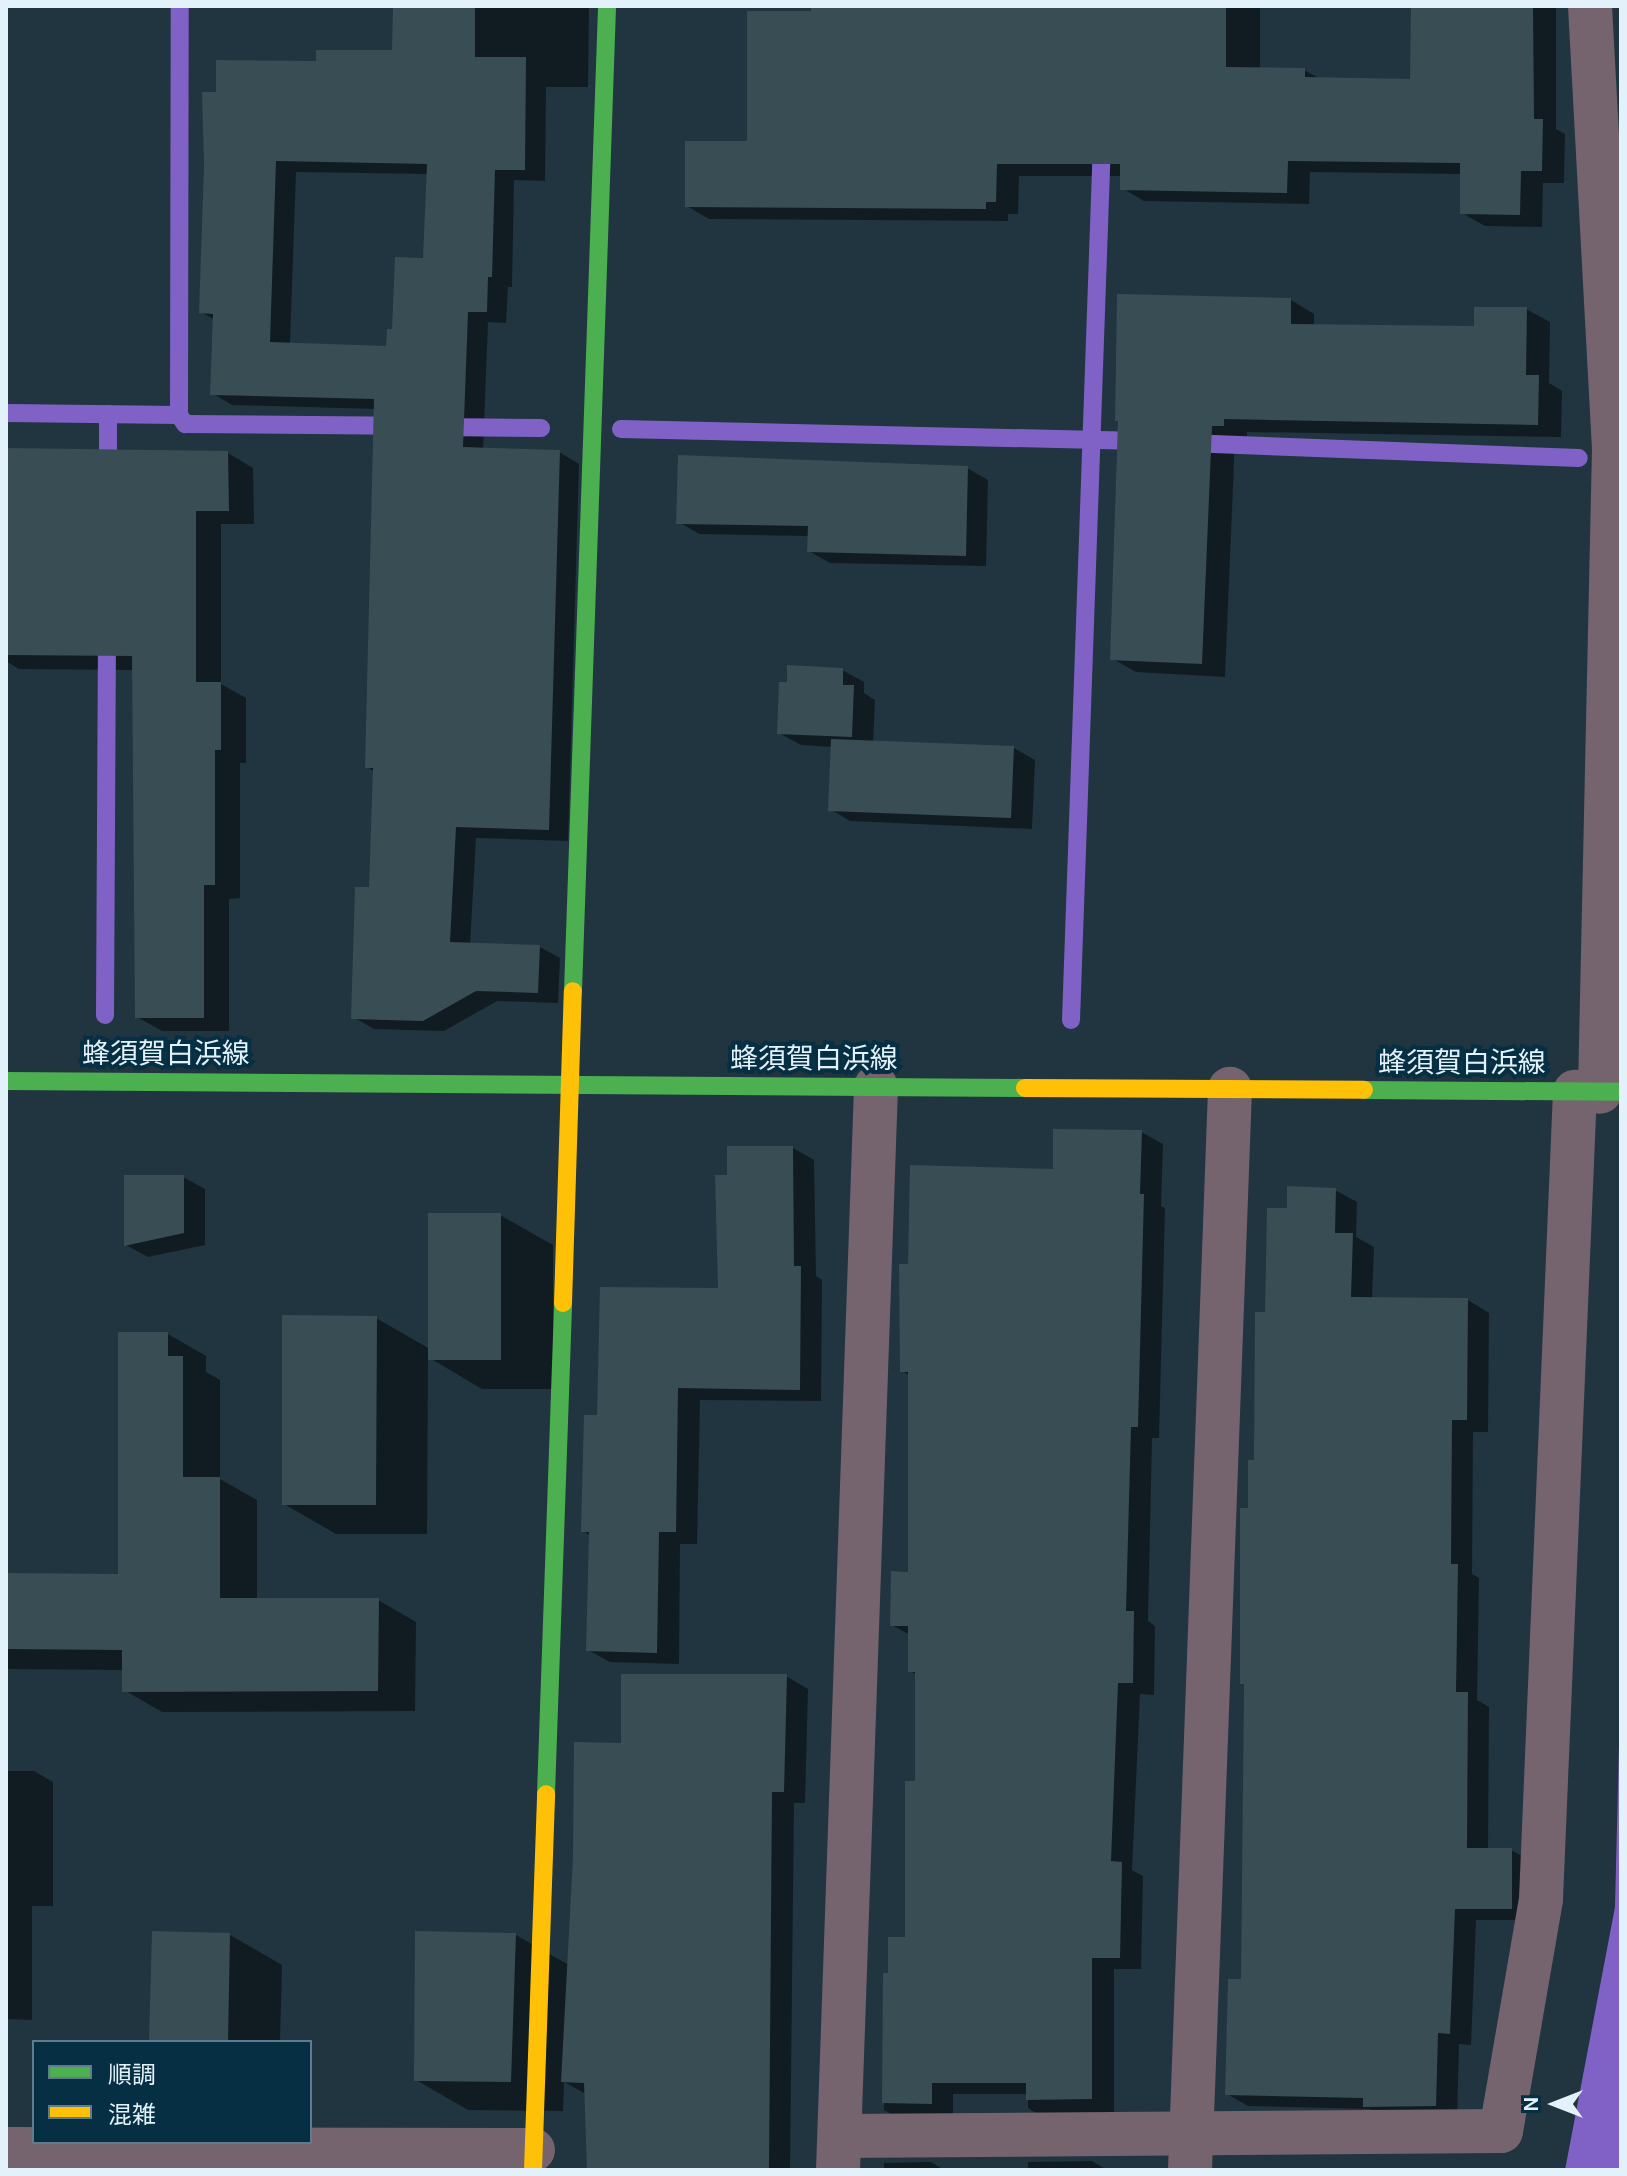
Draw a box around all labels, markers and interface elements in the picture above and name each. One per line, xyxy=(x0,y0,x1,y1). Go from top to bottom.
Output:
street label: 蜂須賀白浜線 xyxy=(82,1037,250,1071)
street label: 蜂須賀白浜線 xyxy=(730,1042,898,1076)
street label: 蜂須賀白浜線 xyxy=(1378,1046,1546,1080)
legend xyxy=(32,2040,312,2144)
text: 順調 xyxy=(108,2061,156,2089)
north arrow xyxy=(1515,2064,1595,2144)
text: N xyxy=(1518,2096,1544,2112)
text: 混雑 xyxy=(108,2101,156,2129)

